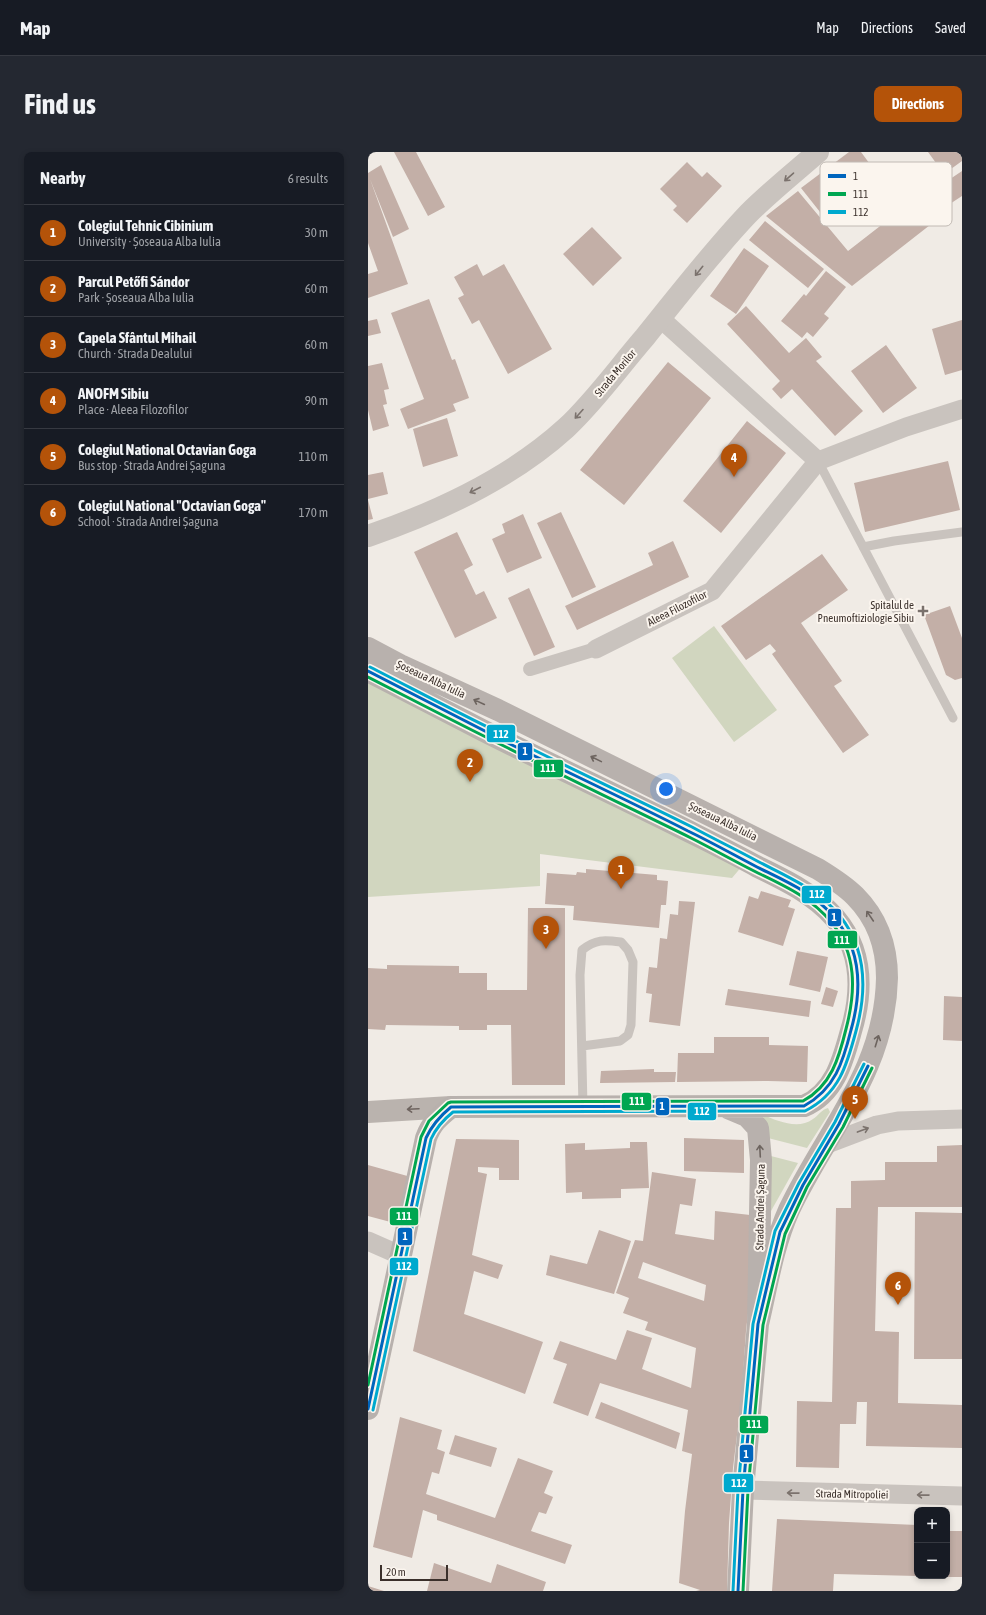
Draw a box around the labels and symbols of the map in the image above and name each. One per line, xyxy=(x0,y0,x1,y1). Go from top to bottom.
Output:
legend xyxy=(820,162,952,226)
text: 1 xyxy=(853,170,858,182)
one-way arrow xyxy=(783,173,794,182)
text: 111 xyxy=(853,188,869,200)
text: 112 xyxy=(853,206,869,218)
one-way arrow xyxy=(694,266,703,276)
street label: Strada Morilor xyxy=(592,347,638,399)
one-way arrow xyxy=(575,408,584,419)
pin: 4 xyxy=(721,444,747,477)
one-way arrow xyxy=(469,487,481,494)
street label: Aleea Filozofilor xyxy=(645,587,710,628)
place label: Spitalul de Pneumoftiziologie Sibiu xyxy=(818,599,914,624)
marker: Spitalul de Pneumoftiziologie Sibiu xyxy=(917,605,929,617)
street label: Șoseaua Alba Iulia xyxy=(395,658,467,700)
one-way arrow xyxy=(473,698,485,705)
line badge: 112 xyxy=(486,724,516,743)
text: 112 xyxy=(493,728,509,740)
line badge: 1 xyxy=(517,742,533,761)
text: 1 xyxy=(522,745,528,757)
pin: 2 xyxy=(457,749,483,782)
one-way arrow xyxy=(590,755,602,762)
line badge: 111 xyxy=(533,759,564,778)
text: 111 xyxy=(540,762,556,774)
your location xyxy=(656,779,676,799)
street label: Șoseaua Alba Iulia xyxy=(687,799,759,843)
pin: 1 xyxy=(608,856,634,889)
line badge: 112 xyxy=(801,885,832,904)
text: 112 xyxy=(809,888,825,900)
line badge: 1 xyxy=(827,908,842,927)
text: 1 xyxy=(831,911,837,923)
one-way arrow xyxy=(866,911,874,922)
pin: 3 xyxy=(533,916,559,949)
line badge: 111 xyxy=(827,930,858,949)
text: 111 xyxy=(834,934,850,946)
one-way arrow xyxy=(873,1036,881,1048)
pin: 5 xyxy=(842,1086,868,1119)
line badge: 111 xyxy=(621,1092,652,1111)
text: 111 xyxy=(629,1095,645,1107)
line badge: 1 xyxy=(655,1097,670,1116)
text: 1 xyxy=(659,1100,665,1112)
line badge: 112 xyxy=(687,1102,717,1121)
text: 112 xyxy=(694,1105,710,1117)
one-way arrow xyxy=(406,1106,419,1113)
one-way arrow xyxy=(857,1126,870,1133)
one-way arrow xyxy=(757,1145,764,1158)
street label: Strada Andrei Șaguna xyxy=(753,1164,767,1250)
line badge: 111 xyxy=(389,1207,419,1226)
text: 111 xyxy=(396,1210,412,1222)
line badge: 1 xyxy=(397,1227,413,1246)
text: 1 xyxy=(402,1230,408,1242)
line badge: 112 xyxy=(389,1257,419,1276)
text: 112 xyxy=(396,1260,412,1272)
pin: 6 xyxy=(885,1272,911,1305)
line badge: 111 xyxy=(739,1415,769,1434)
text: 111 xyxy=(746,1418,762,1430)
line badge: 1 xyxy=(739,1444,754,1463)
text: 1 xyxy=(743,1448,749,1460)
line badge: 112 xyxy=(723,1473,754,1493)
text: 112 xyxy=(731,1477,747,1489)
street label: Strada Mitropoliei xyxy=(816,1487,888,1501)
one-way arrow xyxy=(787,1489,800,1496)
one-way arrow xyxy=(917,1491,930,1499)
scale bar xyxy=(380,1563,448,1582)

